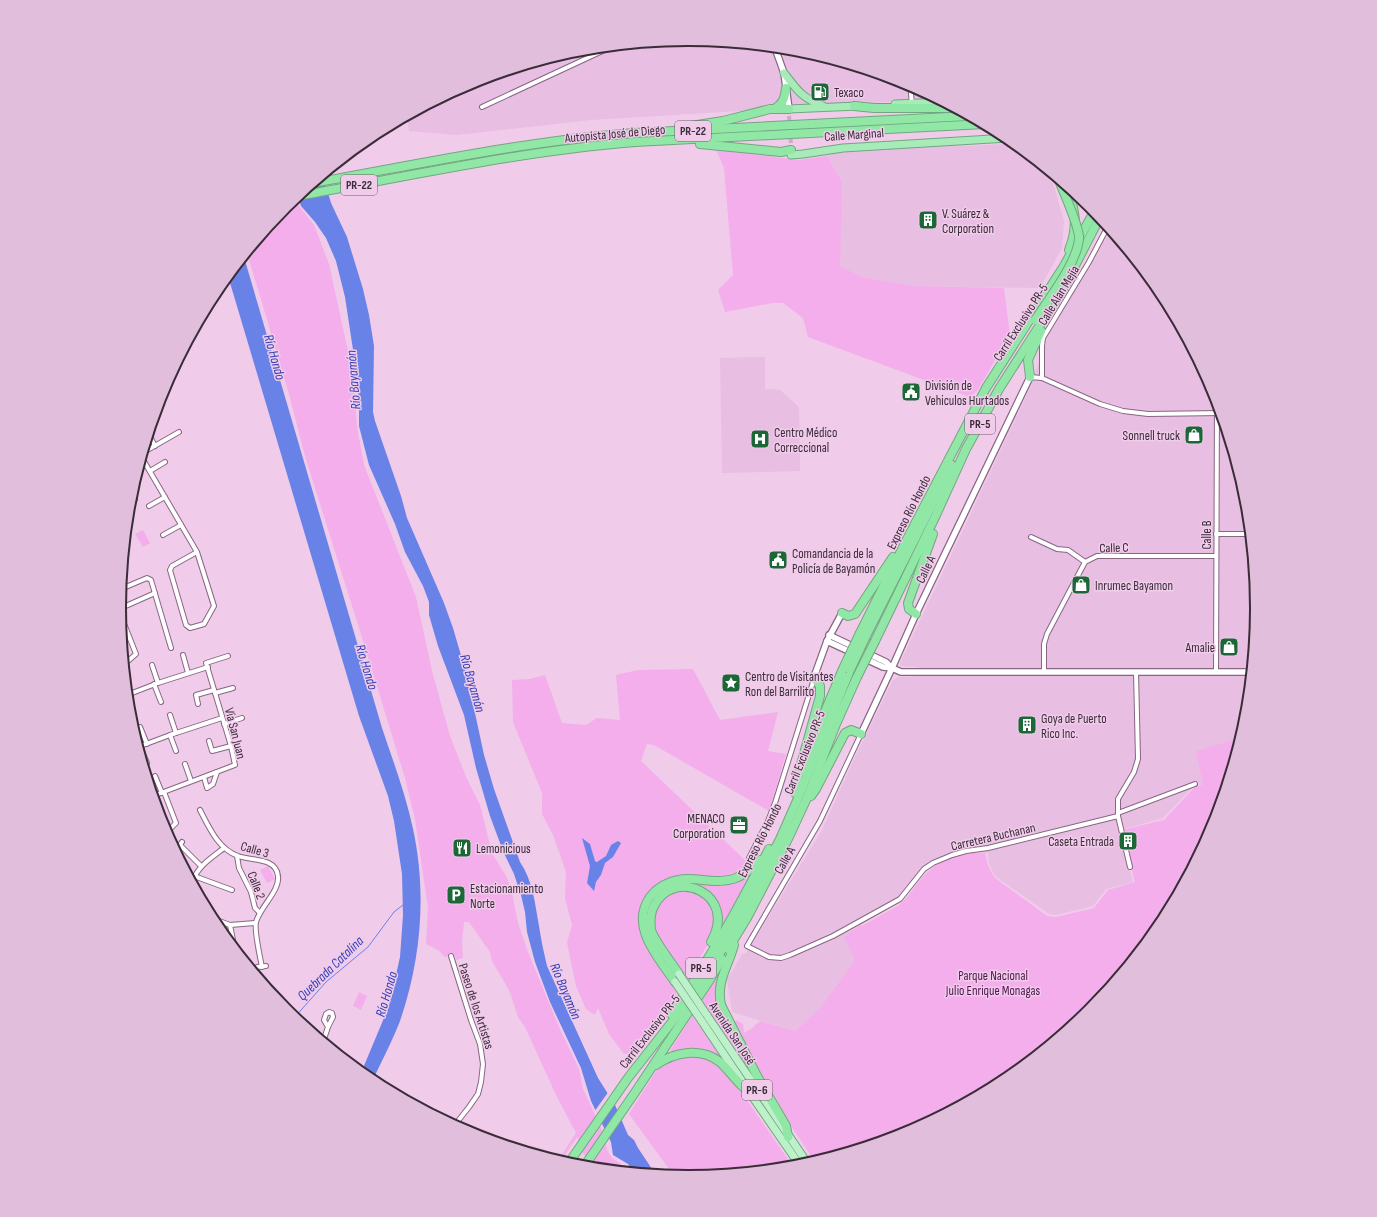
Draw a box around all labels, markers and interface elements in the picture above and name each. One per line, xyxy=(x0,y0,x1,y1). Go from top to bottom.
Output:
fuel station icon: Texaco xyxy=(809,81,831,103)
place label: Texaco xyxy=(834,85,864,101)
road number: PR-22 xyxy=(675,121,711,141)
street label: Autopista José de Diego xyxy=(563,122,666,146)
street label: Calle Marginal xyxy=(824,125,885,145)
road number: PR-22 xyxy=(341,175,377,195)
place label: V. Suárez & Corporation xyxy=(942,206,994,237)
building icon: V. Suárez & Corporation xyxy=(917,209,939,231)
street label: Calle Alan Mejía xyxy=(1035,263,1083,328)
street label: Carril Exclusivo PR-5 xyxy=(990,281,1052,364)
water label: Río Hondo xyxy=(260,332,289,382)
water label: Río Bayamón xyxy=(342,349,365,410)
place label: División de Vehiculos Hurtados xyxy=(925,378,1009,409)
public building icon: División de Vehiculos Hurtados xyxy=(900,381,922,403)
road number: PR-5 xyxy=(965,414,995,434)
shop icon: Sonnell truck xyxy=(1183,424,1205,446)
place label: Centro Médico Correccional xyxy=(774,425,837,456)
hospital icon: Centro Médico Correccional xyxy=(749,428,771,450)
place label: Sonnell truck xyxy=(1123,428,1180,444)
street label: Expreso Río Hondo xyxy=(883,473,934,552)
street label: Calle B xyxy=(1199,520,1215,550)
street label: Calle C xyxy=(1099,539,1129,557)
place label: Comandancia de la Policía de Bayamón xyxy=(792,546,875,577)
public building icon: Comandancia de la Policía de Bayamón xyxy=(767,549,789,571)
street label: Calle A xyxy=(912,553,940,586)
shop icon: Inrumec Bayamon xyxy=(1070,574,1092,596)
place label: Inrumec Bayamon xyxy=(1095,578,1173,594)
shop icon: Amalie xyxy=(1218,636,1240,658)
place label: Amalie xyxy=(1185,640,1215,656)
water label: Río Hondo xyxy=(352,642,382,692)
water label: Río Bayamón xyxy=(456,652,489,714)
place label: Centro de Visitantes Ron del Barrilito xyxy=(745,669,834,700)
place icon: Centro de Visitantes Ron del Barrilito xyxy=(720,672,742,694)
street label: Vía San Juan xyxy=(221,706,249,761)
street label: Carril Exclusivo PR-5 xyxy=(781,708,829,797)
place label: Goya de Puerto Rico Inc. xyxy=(1041,711,1107,742)
building icon: Goya de Puerto Rico Inc. xyxy=(1016,714,1038,736)
street label: Expreso Río Hondo xyxy=(734,801,785,880)
place label: MENACO Corporation xyxy=(673,811,725,842)
office icon: MENACO Corporation xyxy=(728,814,750,836)
street label: Carretera Buchanan xyxy=(949,819,1037,854)
building icon: Caseta Entrada xyxy=(1117,830,1139,852)
place label: Caseta Entrada xyxy=(1048,834,1114,850)
restaurant icon: Lemonicious xyxy=(451,837,473,859)
street label: Calle 3 xyxy=(239,838,271,862)
place label: Lemonicious xyxy=(476,841,531,857)
street label: Calle A xyxy=(771,844,799,877)
street label: Calle 2 xyxy=(243,869,269,902)
place label: Estacionamiento Norte xyxy=(470,881,543,912)
parking icon: Estacionamiento Norte xyxy=(445,884,467,906)
water label: Quebrada Catalina xyxy=(294,932,367,1004)
road number: PR-5 xyxy=(686,958,716,978)
water label: Río Bayamón xyxy=(546,960,585,1022)
street label: Paseo de los Artistas xyxy=(455,961,498,1052)
park label: Parque Nacional Julio Enrique Monagas xyxy=(945,968,1040,999)
water label: Río Hondo xyxy=(372,969,401,1019)
street label: Carril Exclusivo PR-5 xyxy=(616,992,684,1072)
street label: Avenida San José xyxy=(705,998,759,1068)
road number: PR-6 xyxy=(742,1080,772,1100)

